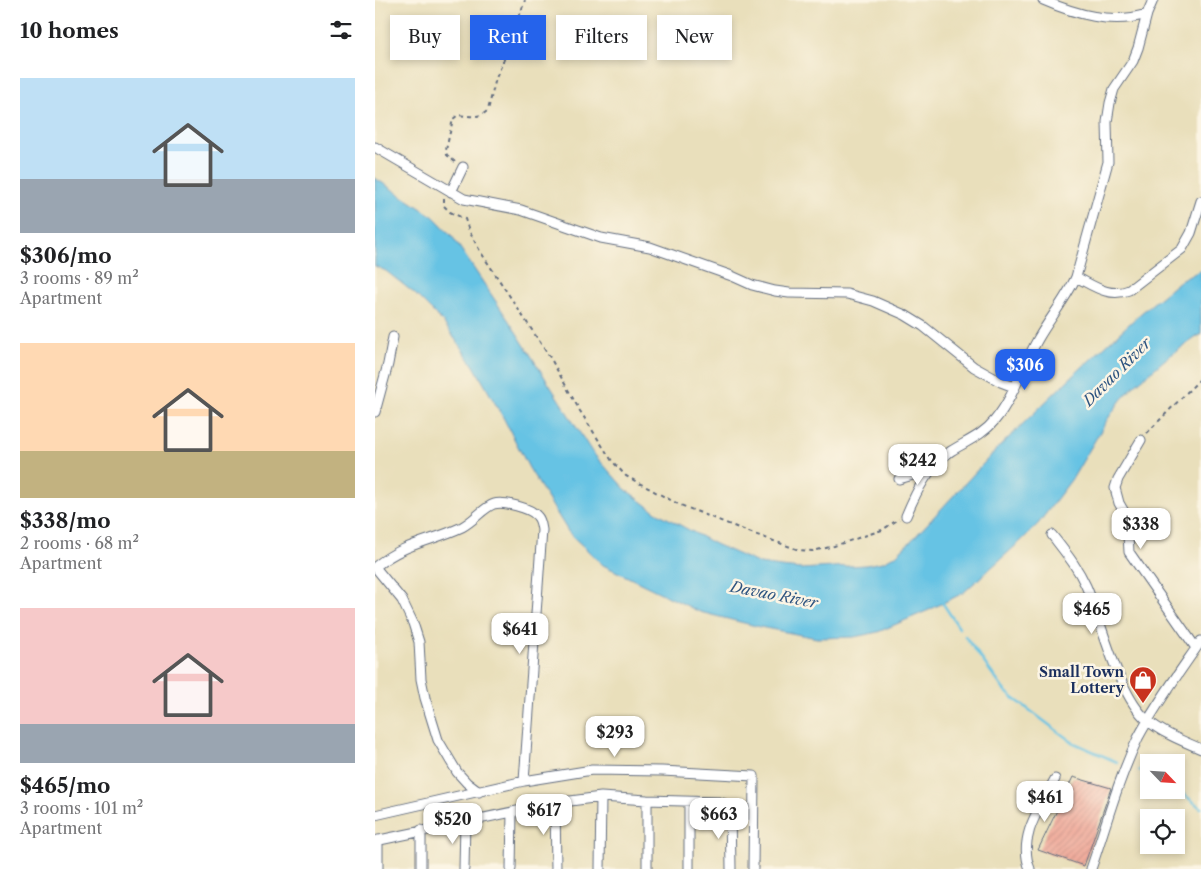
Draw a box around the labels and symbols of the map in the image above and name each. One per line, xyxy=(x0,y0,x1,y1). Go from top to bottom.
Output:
water label: Davao River xyxy=(1078,333,1155,410)
pin: $306 xyxy=(995,348,1055,391)
pin: $242 xyxy=(888,444,948,486)
pin: $338 xyxy=(1111,508,1171,550)
water label: Davao River xyxy=(728,577,820,612)
pin: $465 xyxy=(1062,592,1122,635)
pin: $641 xyxy=(490,612,550,655)
place label: Small Town Lottery xyxy=(1039,663,1124,697)
shop icon: Small Town Lottery xyxy=(1128,665,1158,704)
pin: $293 xyxy=(585,716,645,758)
north arrow xyxy=(1140,754,1185,799)
pin: $461 xyxy=(1015,780,1075,823)
pin: $617 xyxy=(514,794,574,836)
pin: $663 xyxy=(689,798,749,840)
pin: $520 xyxy=(423,802,483,845)

